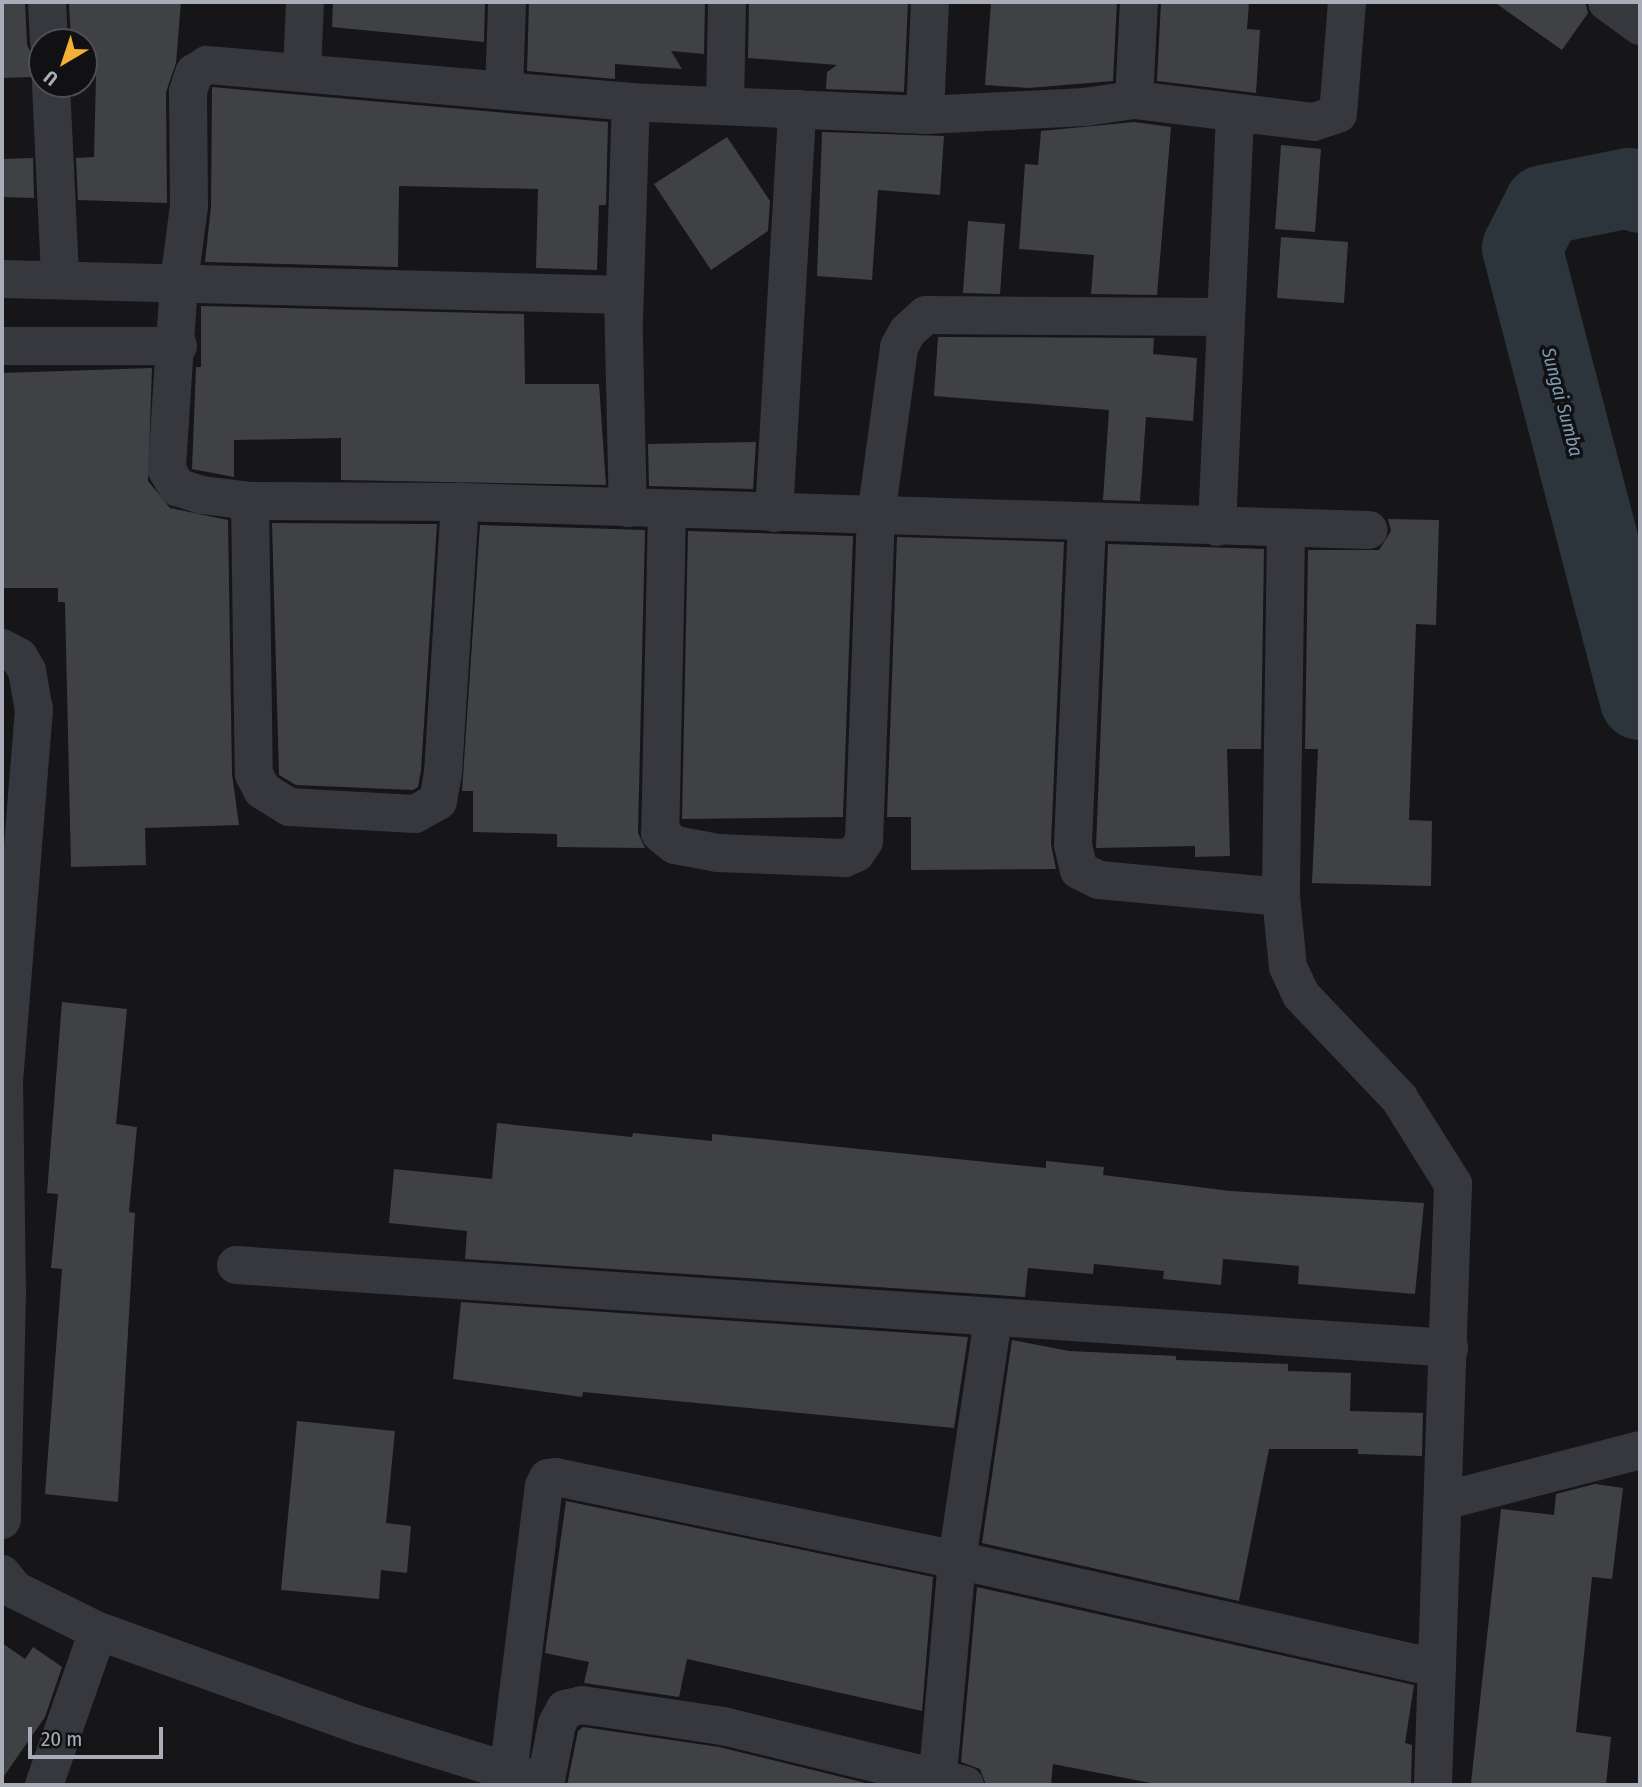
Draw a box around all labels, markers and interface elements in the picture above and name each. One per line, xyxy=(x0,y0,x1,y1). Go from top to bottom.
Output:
north arrow xyxy=(28,28,98,98)
text: U xyxy=(39,66,62,91)
water label: Sungai Sumba xyxy=(1537,345,1587,459)
scale bar xyxy=(32,1714,166,1758)
text: 20 m xyxy=(41,1726,82,1752)

